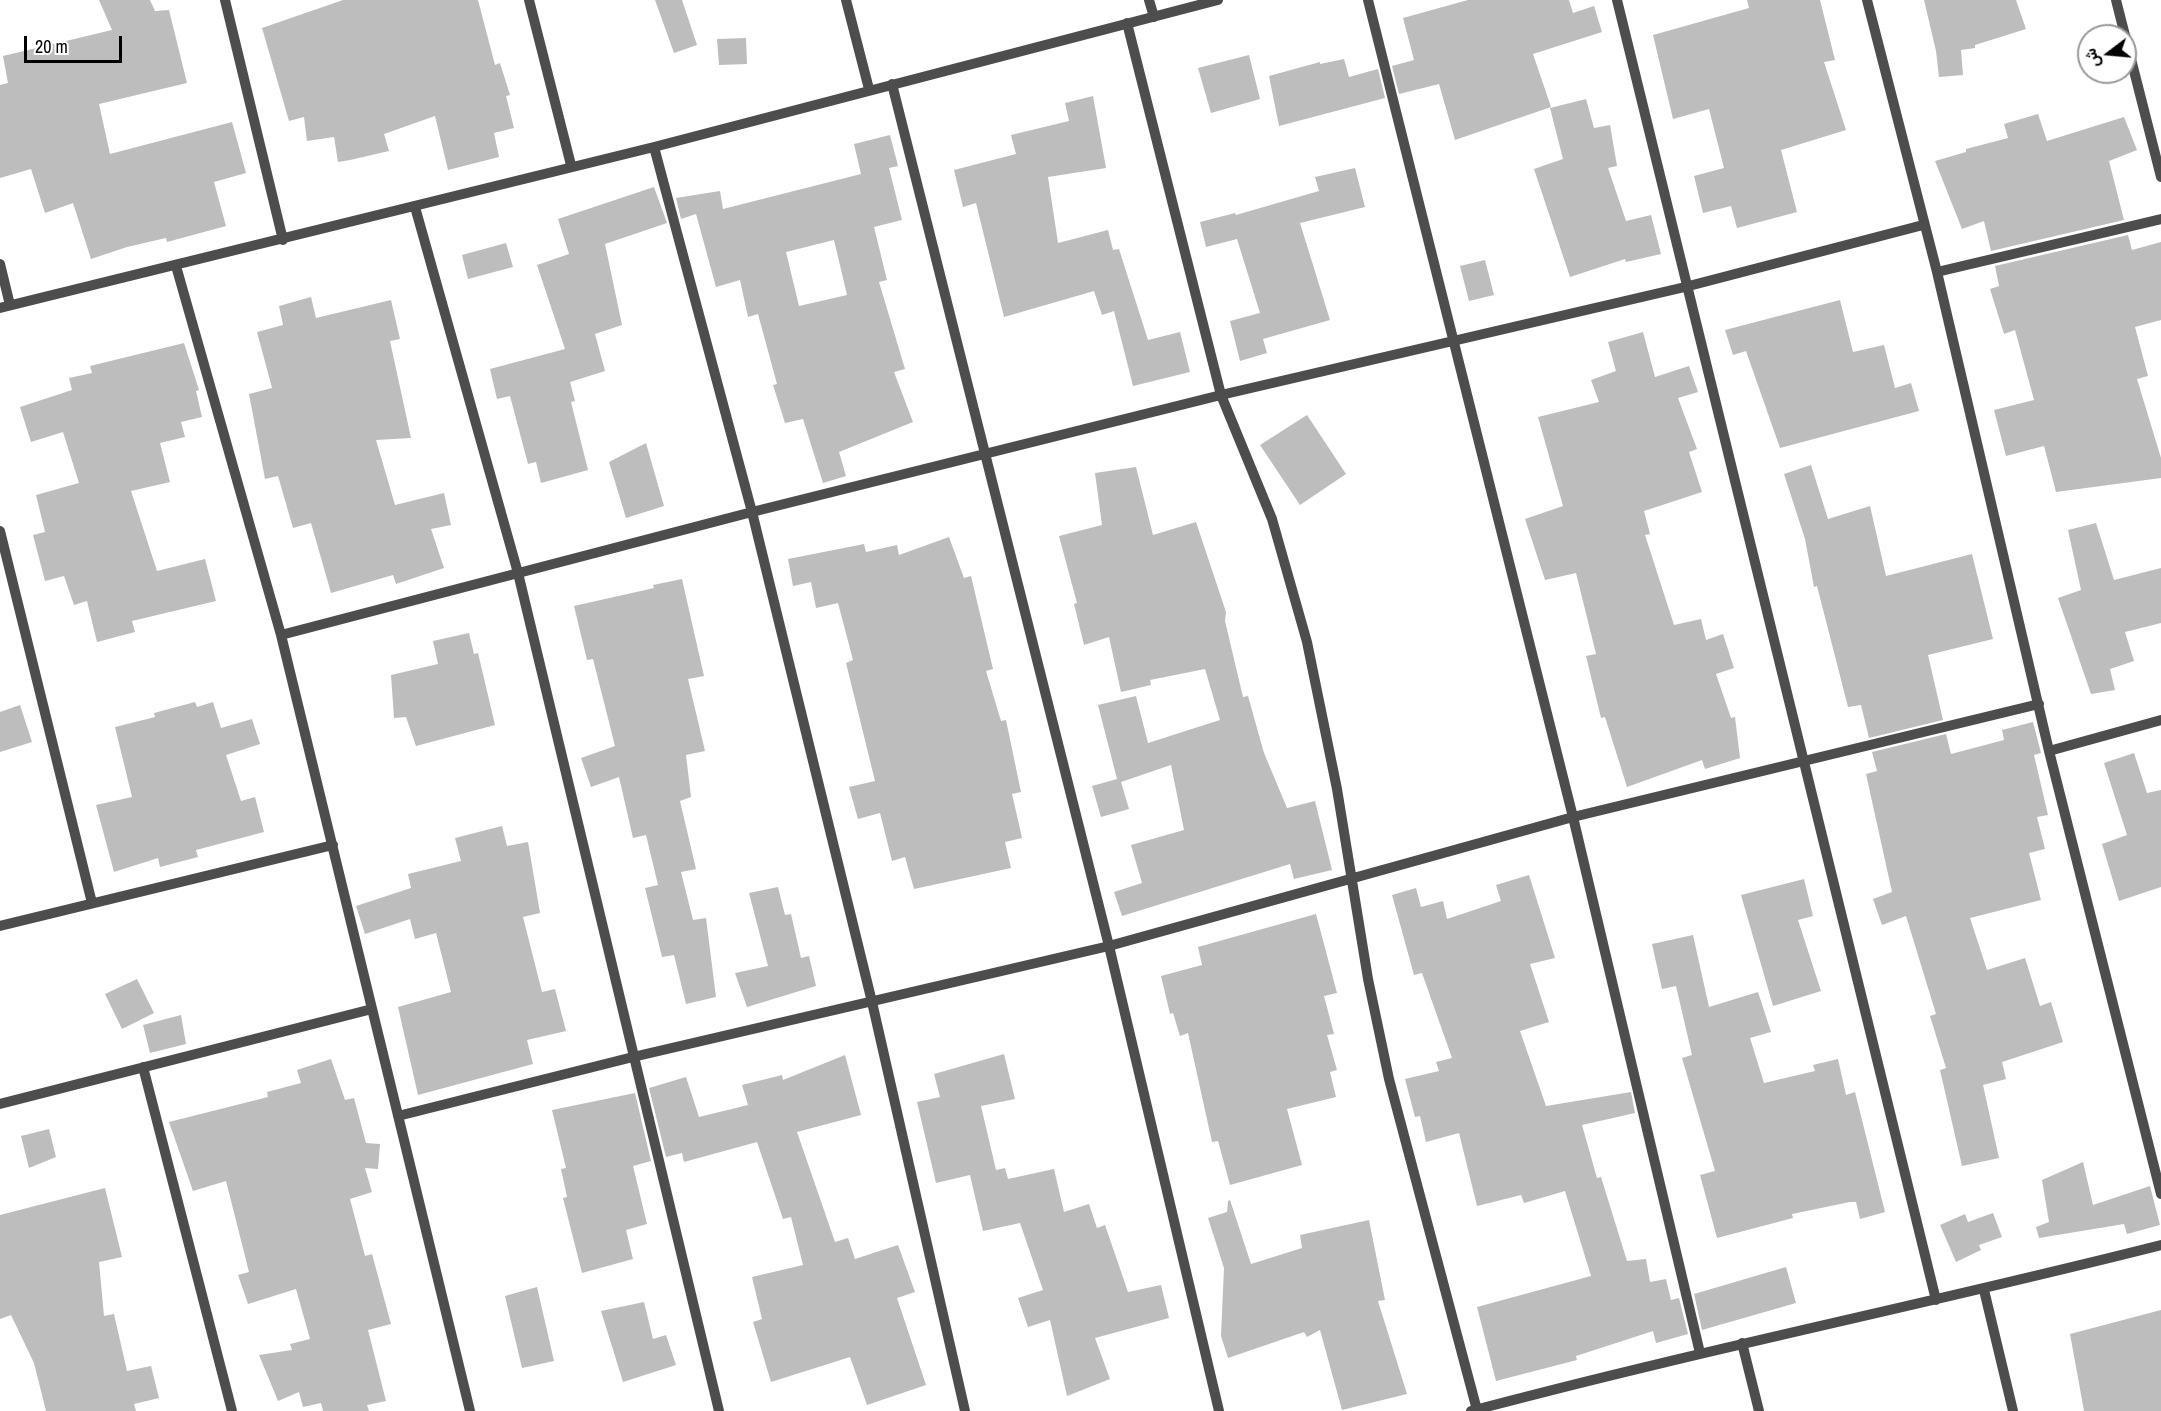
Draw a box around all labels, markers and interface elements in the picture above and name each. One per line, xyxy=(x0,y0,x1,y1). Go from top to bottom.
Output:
scale bar xyxy=(27,24,124,62)
north arrow xyxy=(2077,24,2137,84)
text: 20 m xyxy=(35,34,68,59)
text: ش xyxy=(2078,46,2105,71)

